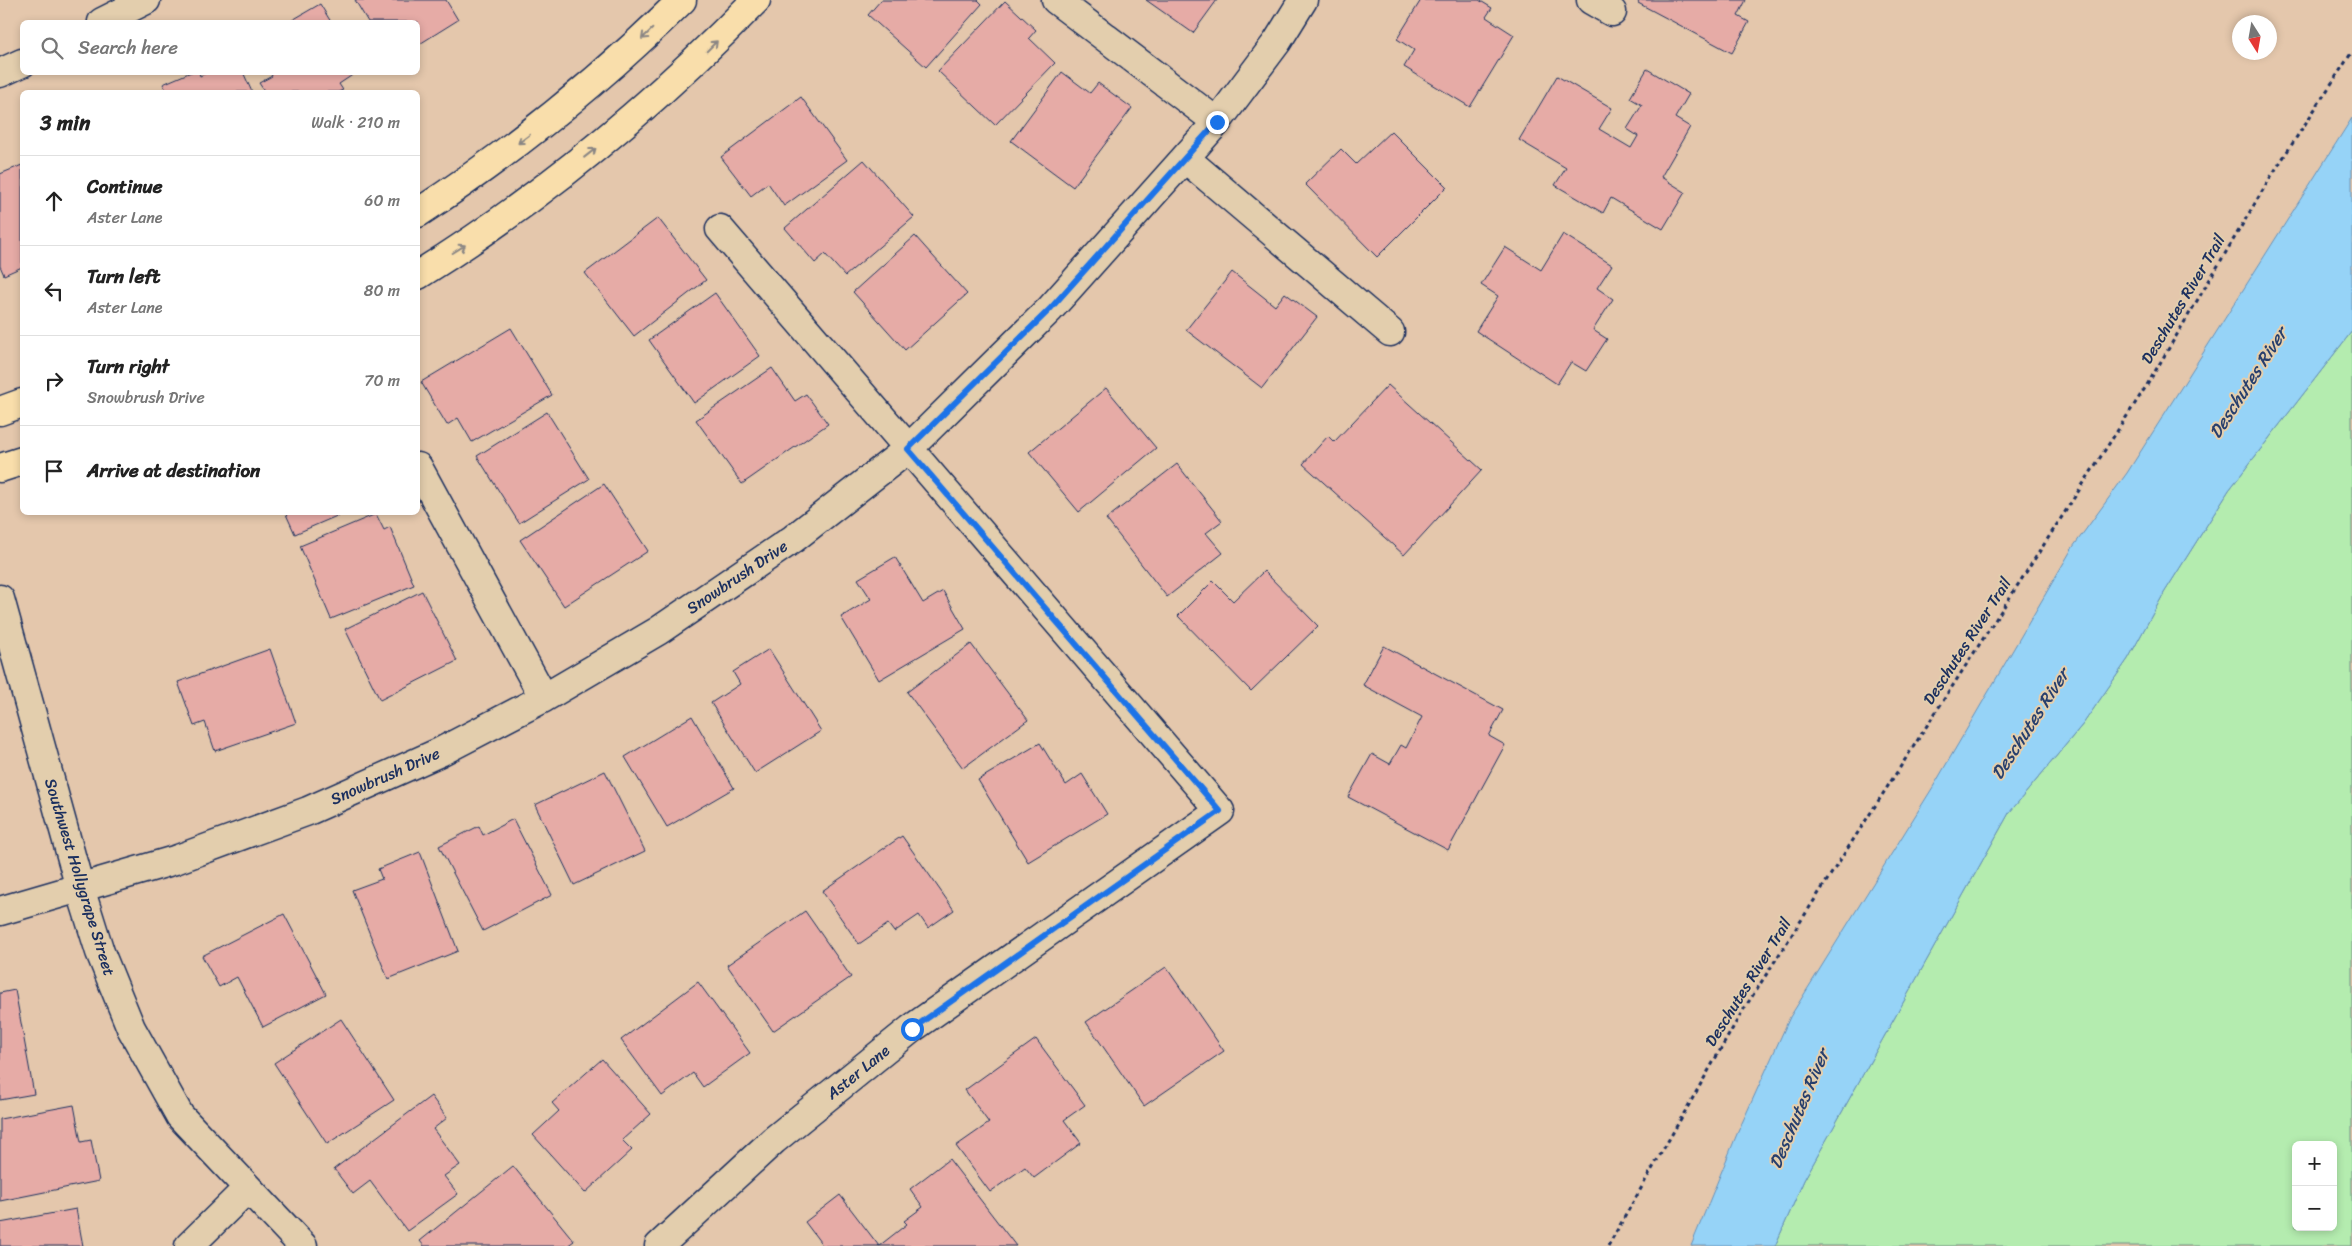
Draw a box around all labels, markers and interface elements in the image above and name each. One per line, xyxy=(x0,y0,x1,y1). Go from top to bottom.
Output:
north arrow xyxy=(2232,15,2277,60)
search box xyxy=(20,20,420,75)
one-way arrow xyxy=(641,28,654,40)
text: Search here xyxy=(78,31,178,64)
icon: search xyxy=(38,34,66,62)
one-way arrow xyxy=(705,40,717,52)
text: 3 min xyxy=(40,104,90,142)
text: Walk · 210 m xyxy=(311,108,400,137)
route end xyxy=(1206,111,1229,134)
one-way arrow xyxy=(517,134,531,144)
one-way arrow xyxy=(583,148,596,159)
text: Continue xyxy=(87,170,163,203)
text: 60 m xyxy=(364,186,400,215)
icon: ahead xyxy=(40,187,68,215)
text: Aster Lane xyxy=(87,203,163,232)
street label: Deschutes River Trail xyxy=(2133,228,2234,370)
one-way arrow xyxy=(451,244,465,254)
text: Turn left xyxy=(87,260,160,293)
text: 80 m xyxy=(364,276,400,305)
icon: left xyxy=(40,277,68,305)
text: Aster Lane xyxy=(87,293,163,322)
water label: Deschutes River xyxy=(2200,318,2298,445)
text: Turn right xyxy=(87,350,169,383)
text: 70 m xyxy=(364,366,400,395)
icon: right xyxy=(40,367,68,395)
text: Snowbrush Drive xyxy=(87,383,205,412)
text: Arrive at destination xyxy=(87,454,260,487)
icon: arrive xyxy=(40,457,68,485)
street label: Snowbrush Drive xyxy=(680,532,794,622)
street label: Deschutes River Trail xyxy=(1915,571,2020,711)
water label: Deschutes River xyxy=(1982,659,2080,786)
street label: Snowbrush Drive xyxy=(325,739,445,813)
street label: Southwest Hollygrape Street xyxy=(36,774,124,980)
street label: Deschutes River Trail xyxy=(1697,911,1800,1052)
route start xyxy=(901,1018,924,1041)
street label: Aster Lane xyxy=(819,1037,897,1108)
water label: Deschutes River xyxy=(1760,1041,1840,1174)
map controls xyxy=(2292,1141,2337,1231)
button: + xyxy=(2292,1141,2337,1186)
button: − xyxy=(2292,1186,2337,1231)

